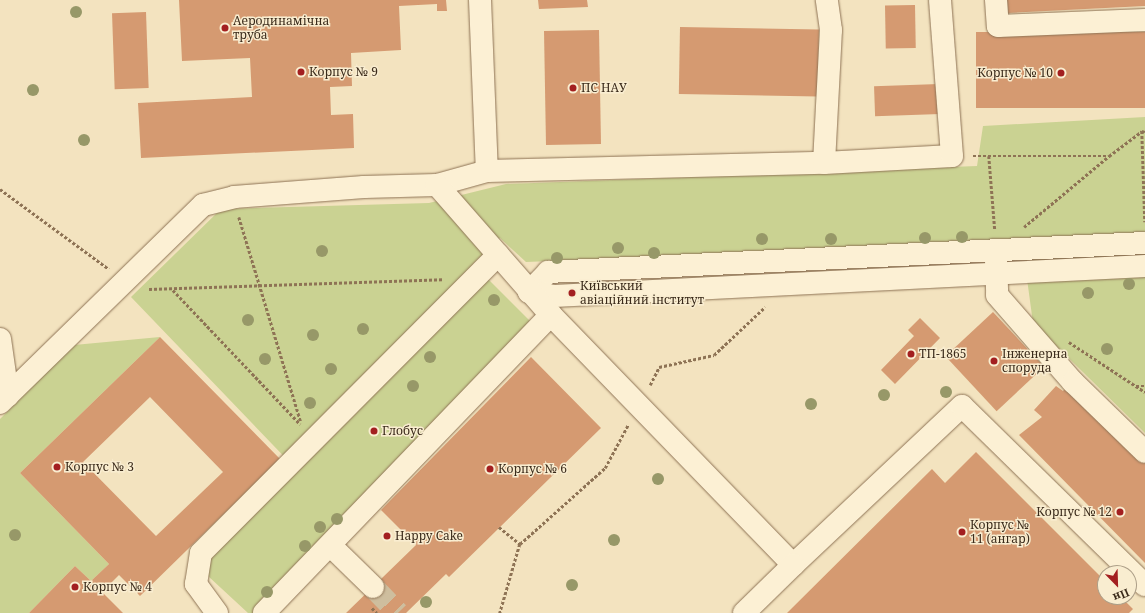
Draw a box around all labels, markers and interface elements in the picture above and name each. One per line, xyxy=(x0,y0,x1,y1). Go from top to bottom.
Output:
place label: Аеродинамічна труба xyxy=(233,14,329,42)
marker: Аеродинамічна труба xyxy=(220,23,230,33)
place label: Корпус № 9 xyxy=(309,65,378,79)
place label: Корпус № 10 xyxy=(977,66,1053,80)
marker: Корпус № 9 xyxy=(296,67,306,77)
marker: Корпус № 10 xyxy=(1056,68,1066,78)
place label: ПС НАУ xyxy=(581,81,627,95)
marker: ПС НАУ xyxy=(568,83,578,93)
place label: Київський авіаційний інститут xyxy=(580,279,704,307)
marker: Київський авіаційний інститут xyxy=(567,288,577,298)
place label: ТП-1865 xyxy=(919,347,966,361)
place label: Інженерна споруда xyxy=(1002,347,1067,375)
marker: ТП-1865 xyxy=(906,349,916,359)
marker: Інженерна споруда xyxy=(989,356,999,366)
place label: Глобус xyxy=(382,424,423,438)
marker: Глобус xyxy=(369,426,379,436)
place label: Корпус № 3 xyxy=(65,460,134,474)
marker: Корпус № 3 xyxy=(52,462,62,472)
place label: Корпус № 6 xyxy=(498,462,567,476)
marker: Корпус № 6 xyxy=(485,464,495,474)
place label: Корпус № 12 xyxy=(1036,505,1112,519)
marker: Корпус № 12 xyxy=(1115,507,1125,517)
place label: Корпус № 11 (ангар) xyxy=(970,518,1030,546)
marker: Корпус № 11 (ангар) xyxy=(957,527,967,537)
place label: Happy Cake xyxy=(395,529,463,543)
marker: Happy Cake xyxy=(382,531,392,541)
north arrow xyxy=(1097,565,1137,605)
place label: Корпус № 4 xyxy=(83,580,152,594)
marker: Корпус № 4 xyxy=(70,582,80,592)
text: Пн xyxy=(1111,586,1132,606)

